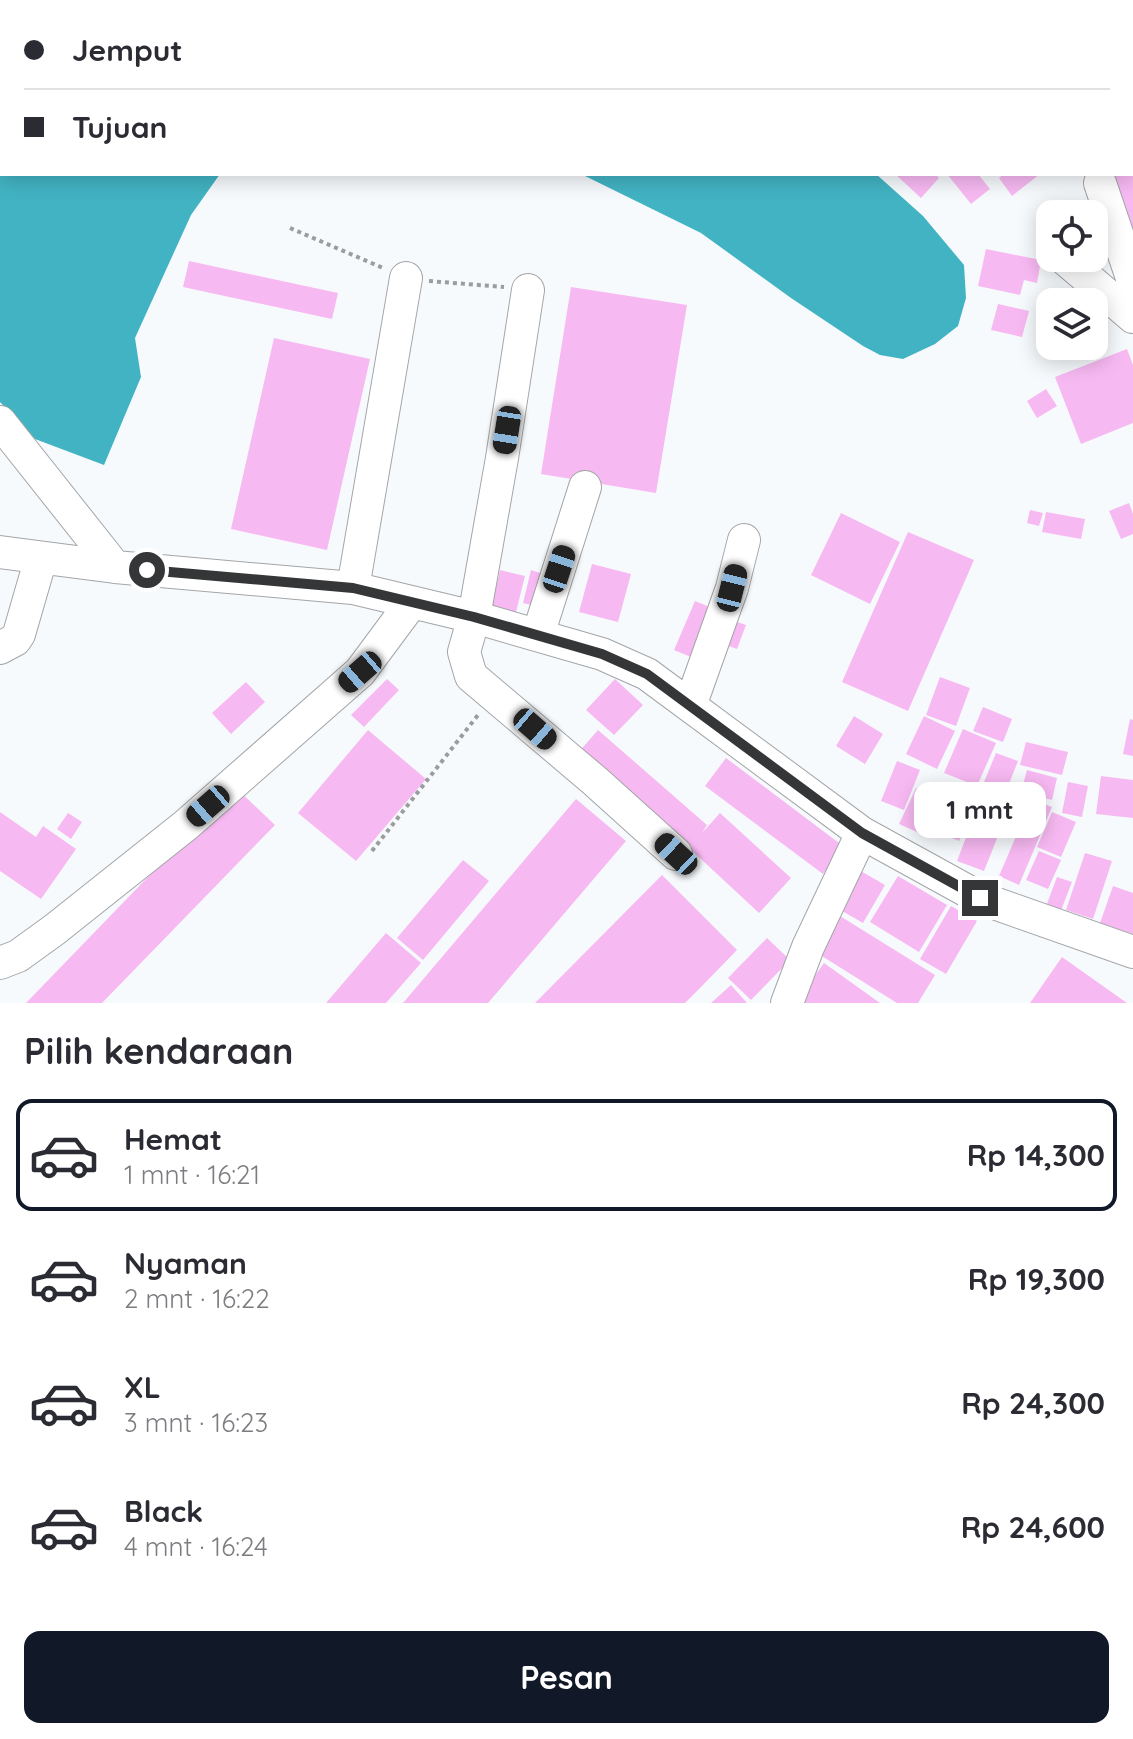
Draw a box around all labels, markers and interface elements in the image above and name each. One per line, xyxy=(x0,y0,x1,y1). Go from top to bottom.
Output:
text: Jemput xyxy=(72,31,183,69)
text: Tujuan xyxy=(72,108,167,146)
map controls xyxy=(1036,200,1108,360)
button: locate xyxy=(1036,200,1108,272)
button: layers xyxy=(1036,288,1108,360)
car xyxy=(491,404,523,456)
car xyxy=(540,542,578,596)
route start xyxy=(129,552,165,588)
car xyxy=(715,562,749,614)
car xyxy=(334,647,386,697)
car xyxy=(509,704,561,754)
car xyxy=(182,781,234,831)
callout: 1 mnt xyxy=(914,782,1046,838)
text: 1 mnt xyxy=(946,793,1014,826)
car xyxy=(650,829,702,879)
route end xyxy=(962,880,998,916)
text: Pilih kendaraan xyxy=(24,1028,293,1073)
icon: car xyxy=(28,1119,100,1191)
text: Hemat xyxy=(124,1120,222,1158)
text: Rp 14,300 xyxy=(967,1136,1105,1174)
text: 1 mnt · 16:21 xyxy=(124,1158,260,1191)
icon: car xyxy=(28,1243,100,1315)
text: Nyaman xyxy=(124,1244,247,1282)
text: Rp 19,300 xyxy=(968,1260,1105,1298)
text: 2 mnt · 16:22 xyxy=(124,1282,270,1315)
icon: car xyxy=(28,1367,100,1439)
text: XL xyxy=(124,1368,161,1406)
text: Rp 24,300 xyxy=(961,1384,1105,1422)
text: 3 mnt · 16:23 xyxy=(124,1406,268,1439)
icon: car xyxy=(28,1491,100,1563)
text: Black xyxy=(124,1492,203,1530)
text: Rp 24,600 xyxy=(961,1508,1105,1546)
text: 4 mnt · 16:24 xyxy=(124,1530,268,1563)
button: Pesan xyxy=(24,1631,1109,1723)

